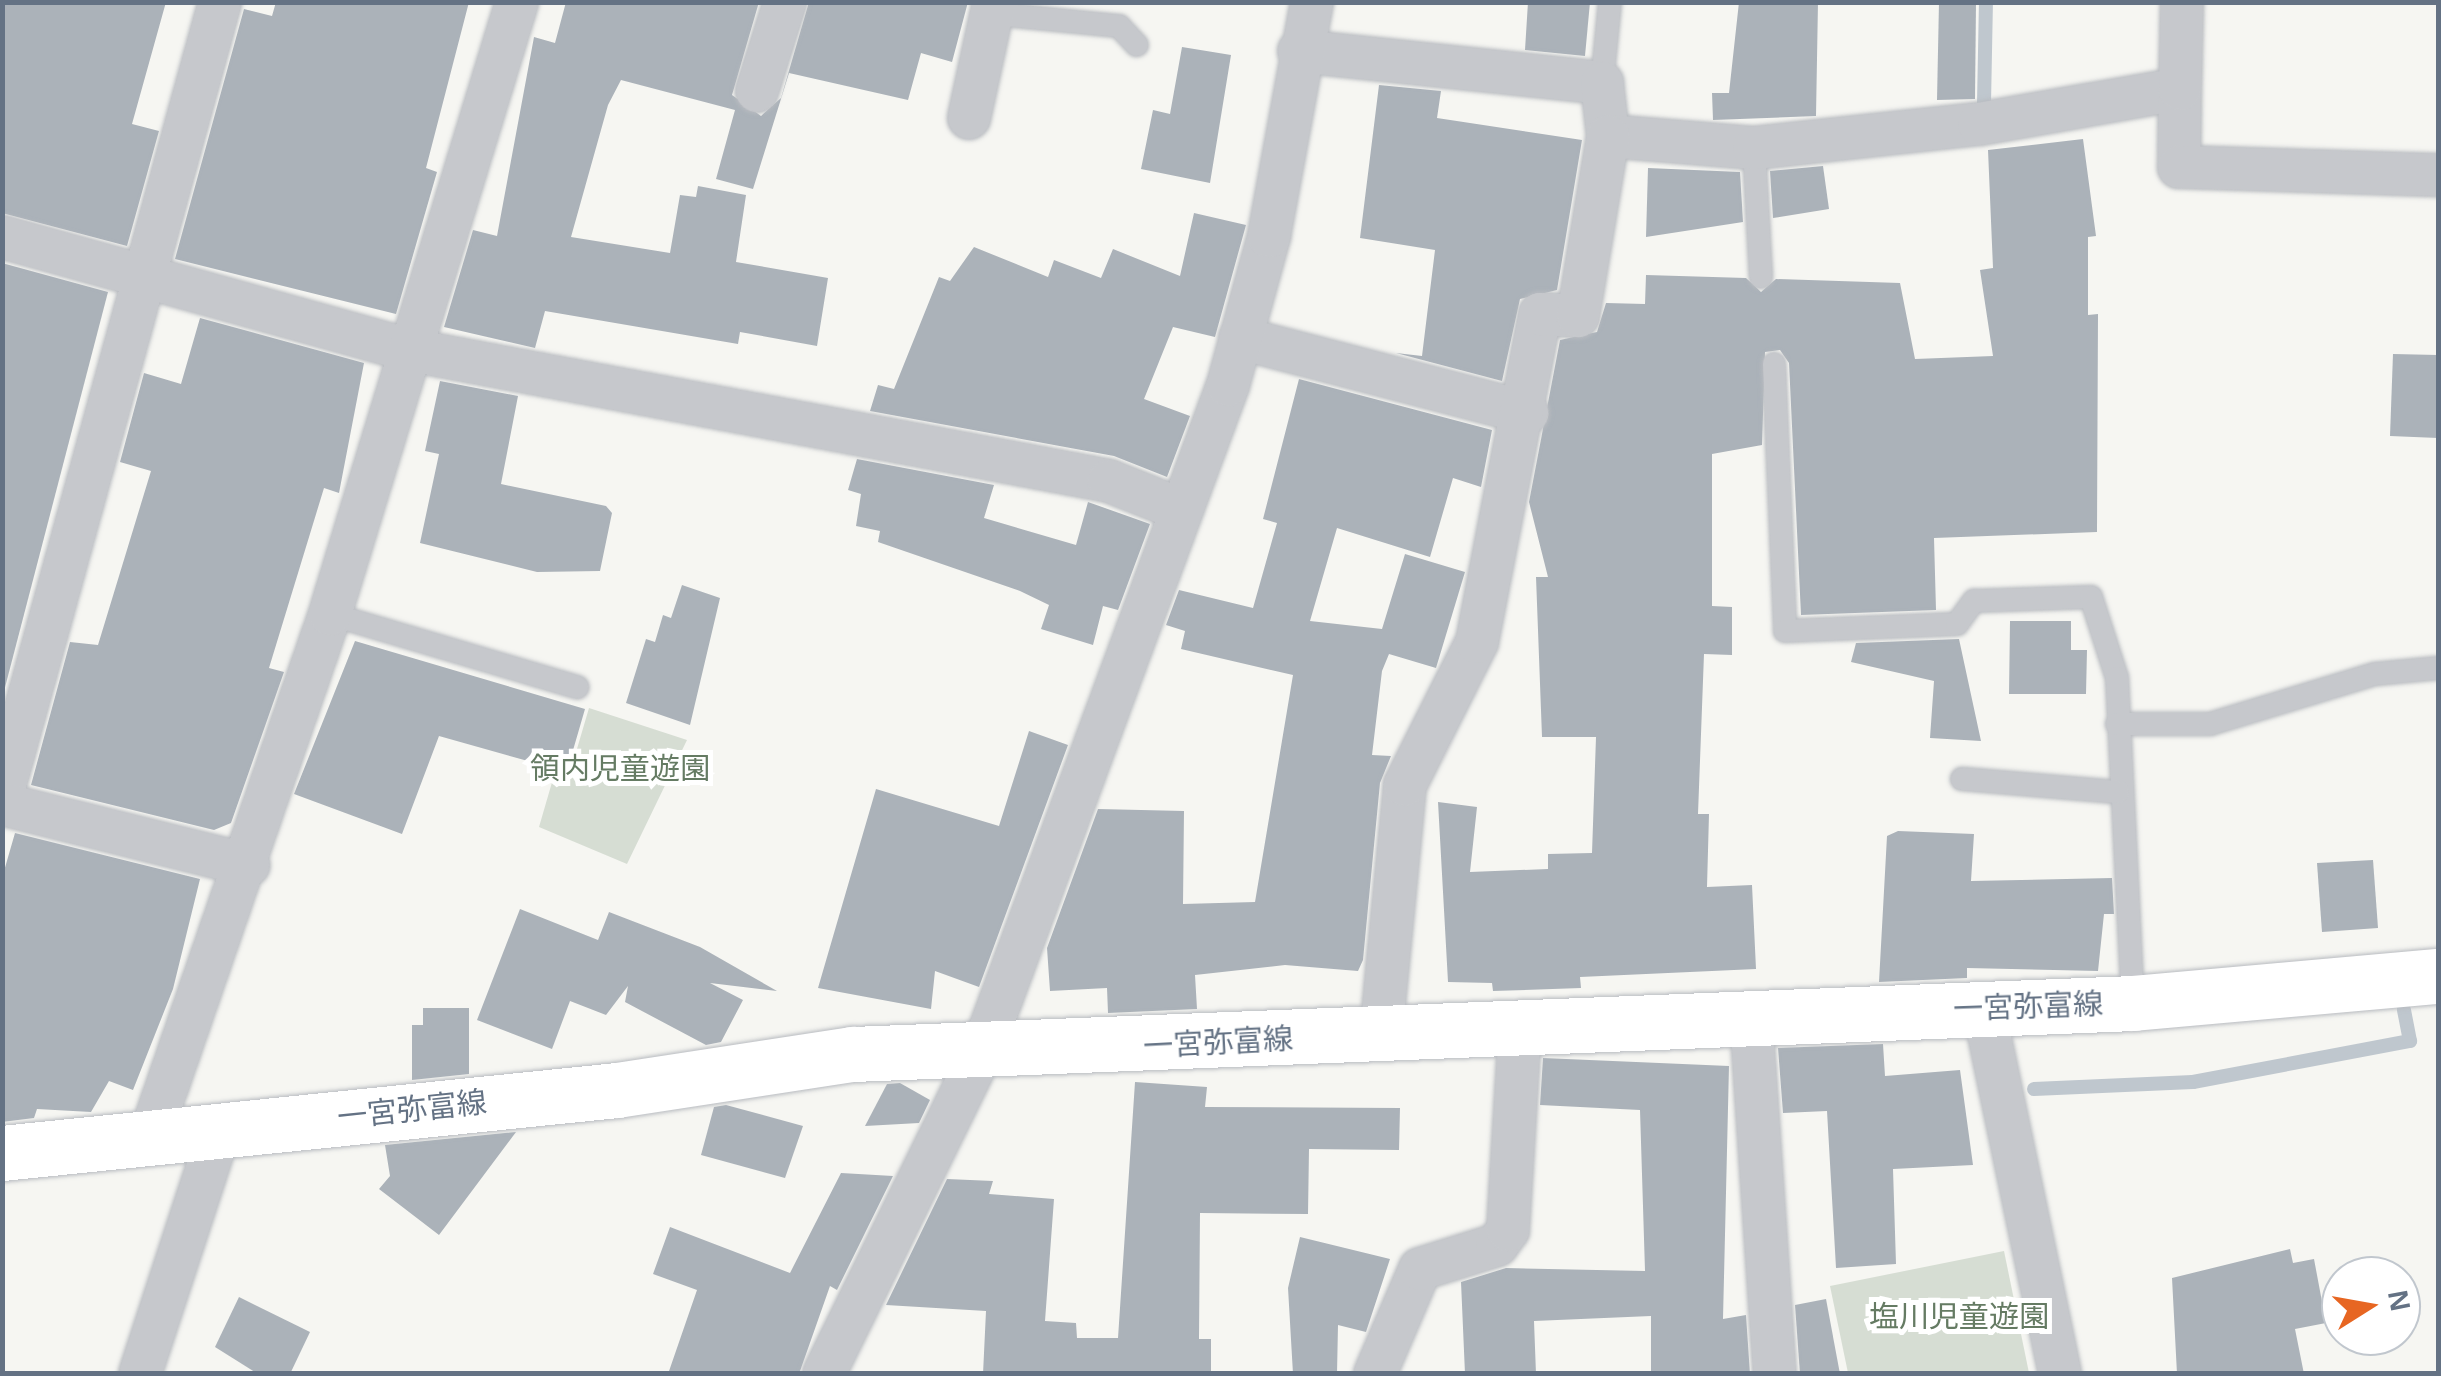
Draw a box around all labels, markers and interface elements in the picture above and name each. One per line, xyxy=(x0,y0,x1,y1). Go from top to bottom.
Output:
park label: 領内児童遊園 xyxy=(530,751,710,787)
street label: 一宮弥富線 xyxy=(1952,986,2104,1028)
street label: 一宮弥富線 xyxy=(1142,1021,1294,1065)
street label: 一宮弥富線 xyxy=(336,1084,488,1136)
north arrow xyxy=(2321,1256,2421,1356)
text: N xyxy=(2382,1288,2416,1313)
park label: 塩川児童遊園 xyxy=(1869,1299,2049,1335)

